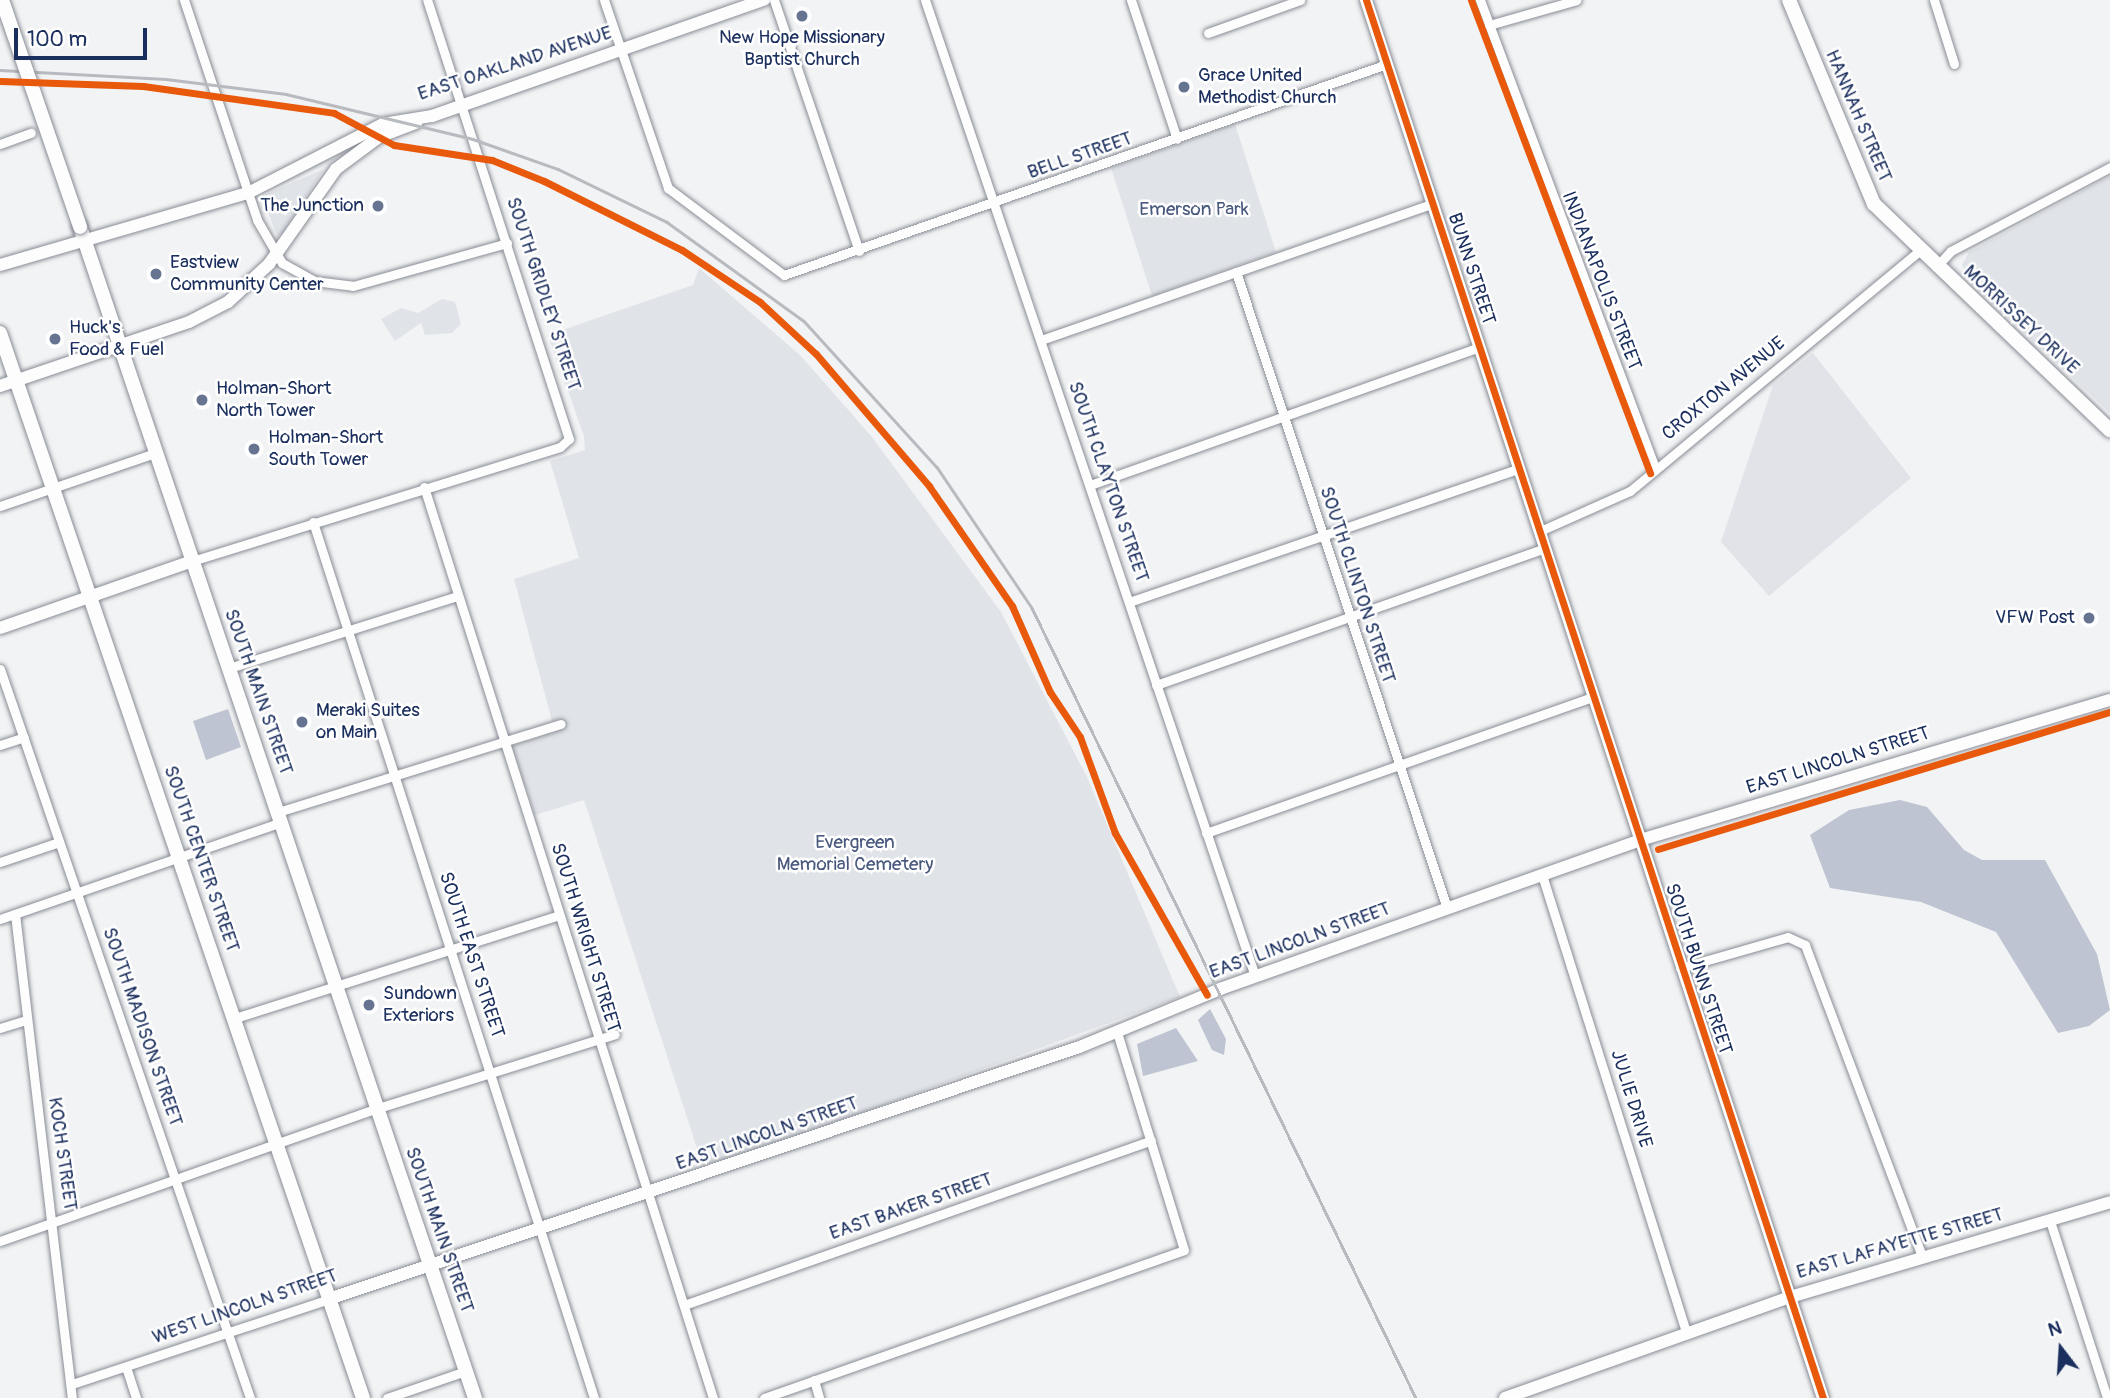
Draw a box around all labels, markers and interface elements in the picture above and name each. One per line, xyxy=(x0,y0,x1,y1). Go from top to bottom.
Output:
marker: New Hope Missionary Baptist Church xyxy=(794,8,810,24)
scale bar xyxy=(18,14,150,58)
street label: EAST OAKLAND AVENUE xyxy=(415,22,615,106)
text: 100 m xyxy=(27,26,87,53)
place label: New Hope Missionary Baptist Church xyxy=(719,27,885,71)
street label: HANNAH STREET xyxy=(1820,46,1896,186)
place label: Grace United Methodist Church xyxy=(1198,65,1336,109)
marker: Grace United Methodist Church xyxy=(1176,79,1192,95)
street label: BELL STREET xyxy=(1025,127,1135,185)
street label: INDIANAPOLIS STREET xyxy=(1556,188,1646,374)
street label: SOUTH GRIDLEY STREET xyxy=(501,194,585,394)
place label: The Junction xyxy=(260,195,364,217)
marker: The Junction xyxy=(370,198,386,214)
park label: Emerson Park xyxy=(1139,199,1249,221)
street label: BUNN STREET xyxy=(1442,210,1500,328)
place label: Eastview Community Center xyxy=(170,252,324,296)
street label: MORRISSEY DRIVE xyxy=(1958,261,2084,379)
marker: Eastview Community Center xyxy=(148,266,164,282)
place label: Huck's Food & Fuel xyxy=(69,317,164,361)
marker: Huck's Food & Fuel xyxy=(47,331,63,347)
street label: CROXTON AVENUE xyxy=(1658,332,1790,446)
place label: Holman-Short North Tower xyxy=(216,378,331,422)
street label: SOUTH CLAYTON STREET xyxy=(1063,379,1153,585)
marker: Holman-Short North Tower xyxy=(194,392,210,408)
place label: Holman-Short South Tower xyxy=(268,427,383,471)
marker: Holman-Short South Tower xyxy=(246,441,262,457)
street label: SOUTH CLINTON STREET xyxy=(1314,484,1400,686)
street label: SOUTH MAIN STREET xyxy=(219,606,297,778)
place label: VFW Post xyxy=(1995,607,2075,629)
marker: VFW Post xyxy=(2081,610,2097,626)
place label: Meraki Suites on Main xyxy=(316,700,420,744)
marker: Meraki Suites on Main xyxy=(294,714,310,730)
street label: EAST LINCOLN STREET xyxy=(1744,722,1932,800)
street label: SOUTH CENTER STREET xyxy=(158,763,244,955)
park label: Evergreen Memorial Cemetery xyxy=(777,832,933,876)
street label: SOUTH WRIGHT STREET xyxy=(545,841,625,1035)
street label: SOUTH EAST STREET xyxy=(433,869,509,1041)
street label: SOUTH BUNN STREET xyxy=(1660,881,1736,1057)
street label: EAST LINCOLN STREET xyxy=(1207,898,1393,984)
street label: SOUTH MADISON STREET xyxy=(97,925,187,1129)
place label: Sundown Exteriors xyxy=(383,983,457,1027)
marker: Sundown Exteriors xyxy=(361,997,377,1013)
street label: JULIE DRIVE xyxy=(1605,1047,1657,1151)
street label: EAST LINCOLN STREET xyxy=(673,1092,861,1176)
street label: KOCH STREET xyxy=(43,1096,81,1212)
street label: SOUTH MAIN STREET xyxy=(400,1144,478,1316)
street label: EAST BAKER STREET xyxy=(827,1168,995,1246)
street label: EAST LAFAYETTE STREET xyxy=(1794,1204,2006,1284)
street label: WEST LINCOLN STREET xyxy=(149,1265,341,1349)
north arrow xyxy=(2026,1314,2096,1384)
text: N xyxy=(2045,1316,2065,1342)

